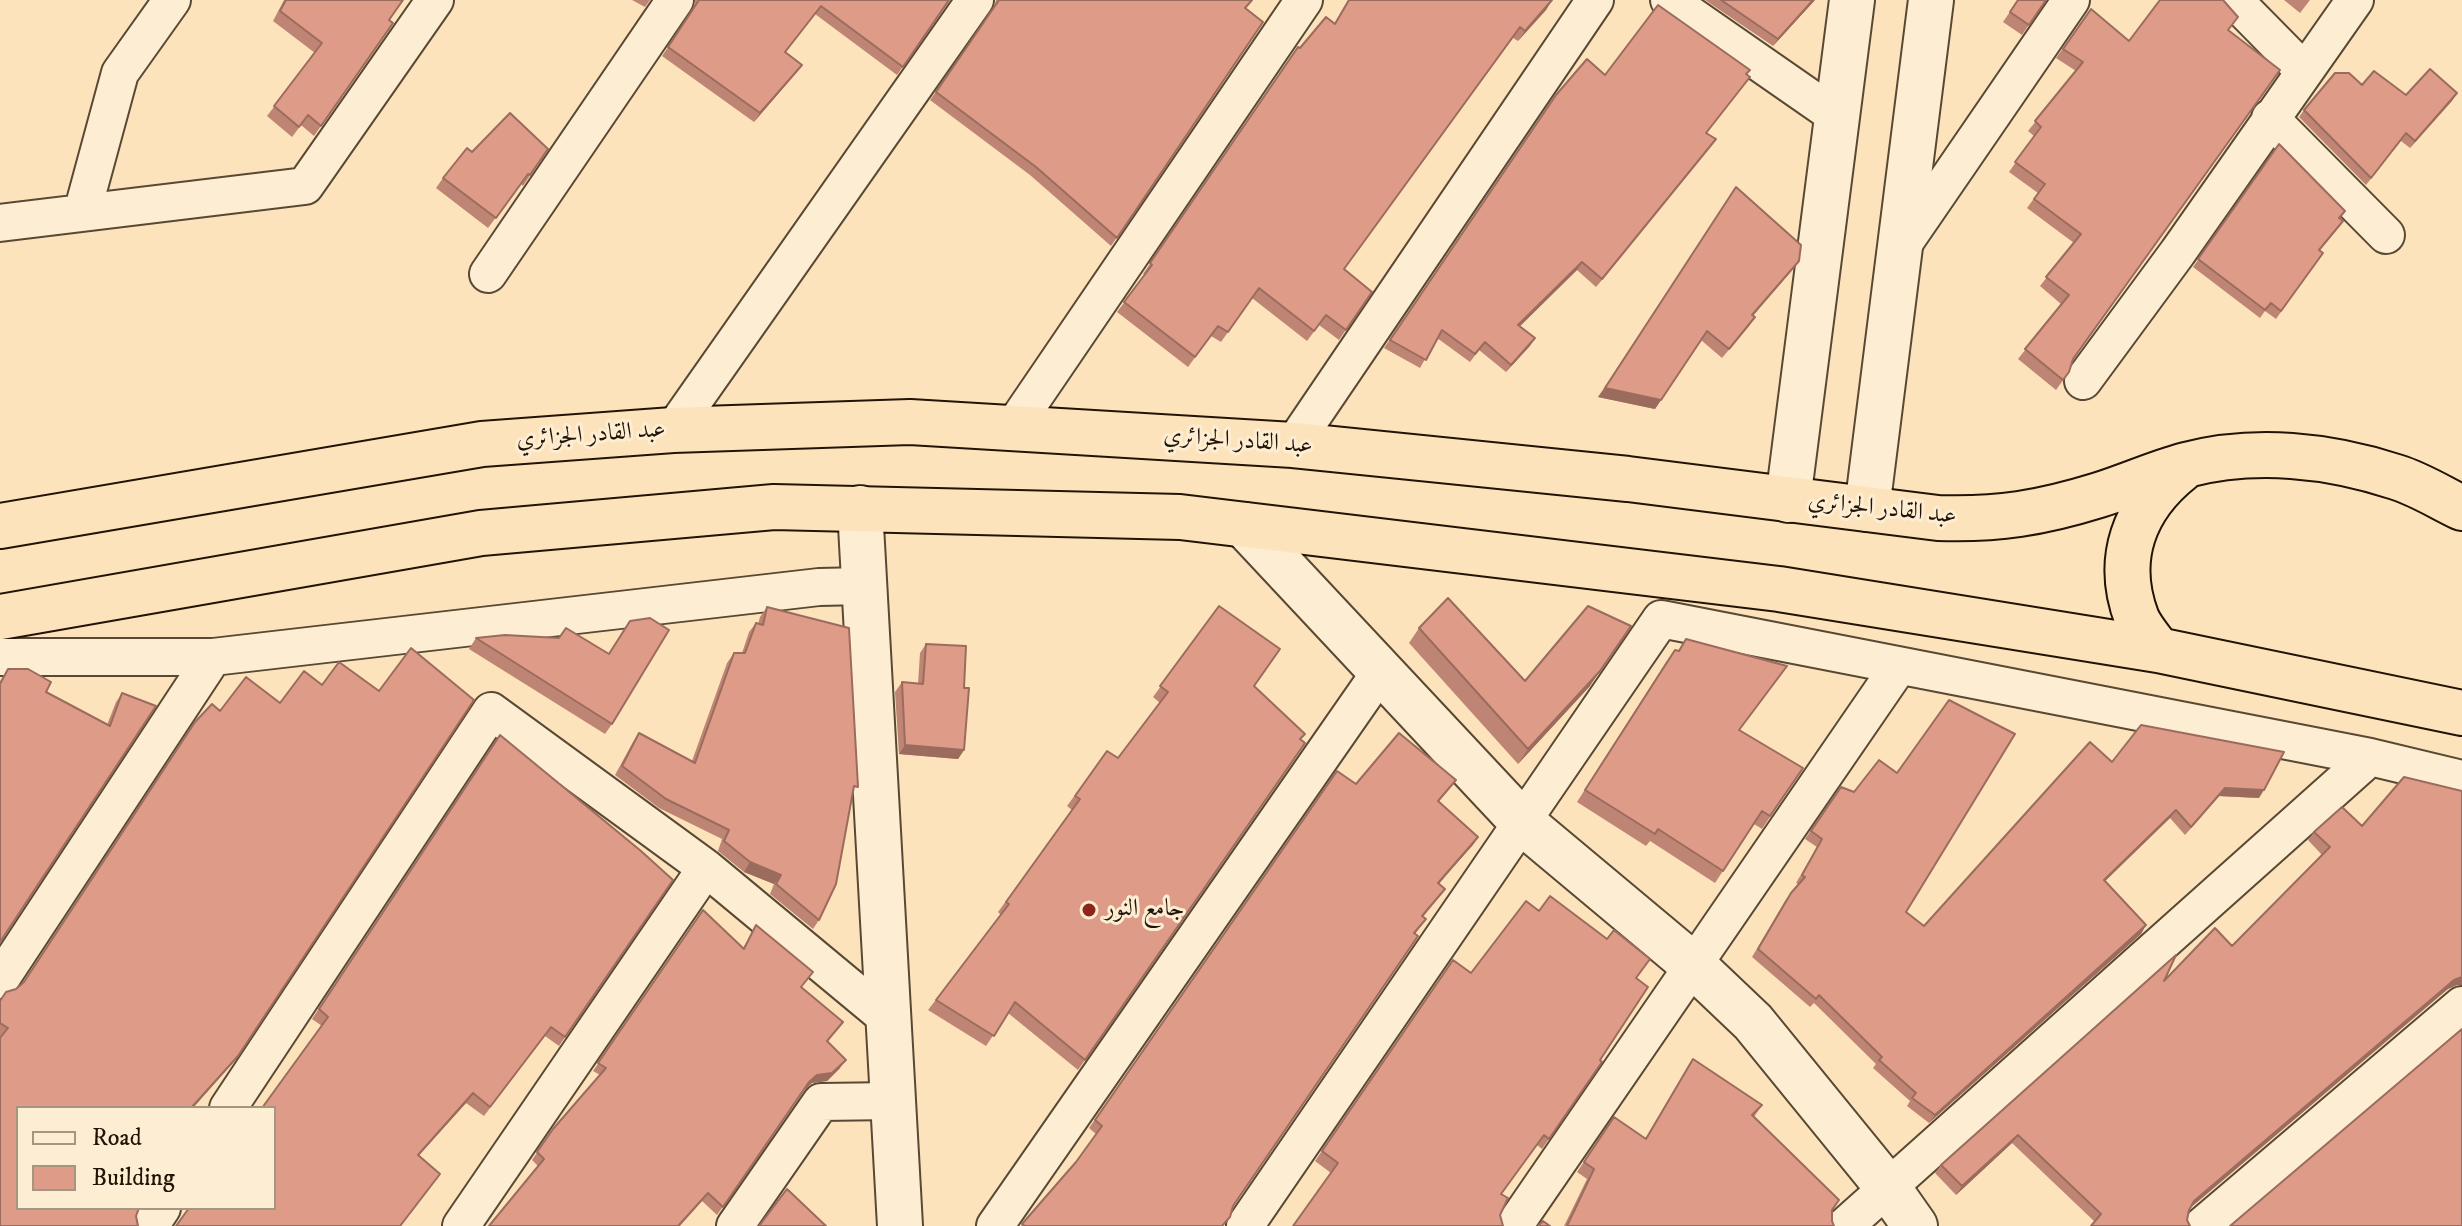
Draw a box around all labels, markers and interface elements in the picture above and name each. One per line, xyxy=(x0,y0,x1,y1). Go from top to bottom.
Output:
street label: عبد القادر الجزائري xyxy=(515,416,667,456)
street label: عبد القادر الجزائري xyxy=(1162,422,1314,462)
street label: عبد القادر الجزائري xyxy=(1806,488,1958,532)
place label: جامع النور xyxy=(1105,896,1184,924)
marker: جامع النور xyxy=(1080,901,1098,919)
legend xyxy=(16,1106,276,1210)
text: Road xyxy=(92,1123,142,1153)
text: Building xyxy=(92,1163,175,1193)

